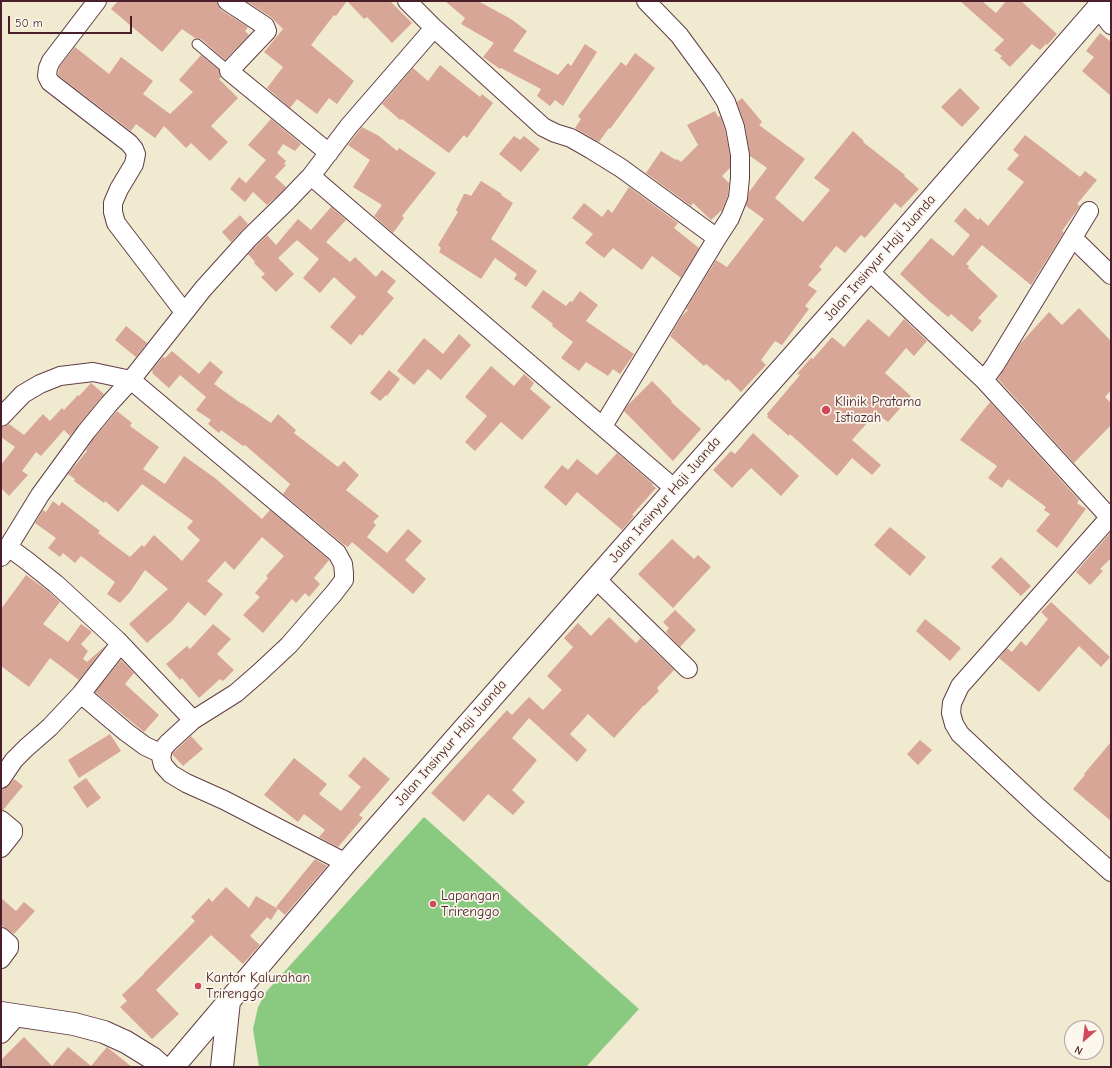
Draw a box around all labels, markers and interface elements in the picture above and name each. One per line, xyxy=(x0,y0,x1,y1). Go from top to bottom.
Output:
scale bar xyxy=(10,8,134,34)
text: 50 m xyxy=(15,16,43,30)
street label: Jalan Insinyur Haji Juanda xyxy=(821,192,939,324)
place label: Klinik Pratama Istiazah xyxy=(835,394,921,426)
marker: Klinik Pratama Istiazah xyxy=(820,404,832,416)
street label: Jalan Insinyur Haji Juanda xyxy=(606,434,724,566)
street label: Jalan Insinyur Haji Juanda xyxy=(392,677,510,809)
place label: Lapangan Trirenggo xyxy=(441,888,500,920)
marker: Lapangan Trirenggo xyxy=(428,899,438,909)
place label: Kantor Kalurahan Trirenggo xyxy=(206,970,310,1002)
marker: Kantor Kalurahan Trirenggo xyxy=(193,981,203,991)
north arrow xyxy=(1064,1020,1104,1060)
text: N xyxy=(1072,1043,1085,1058)

